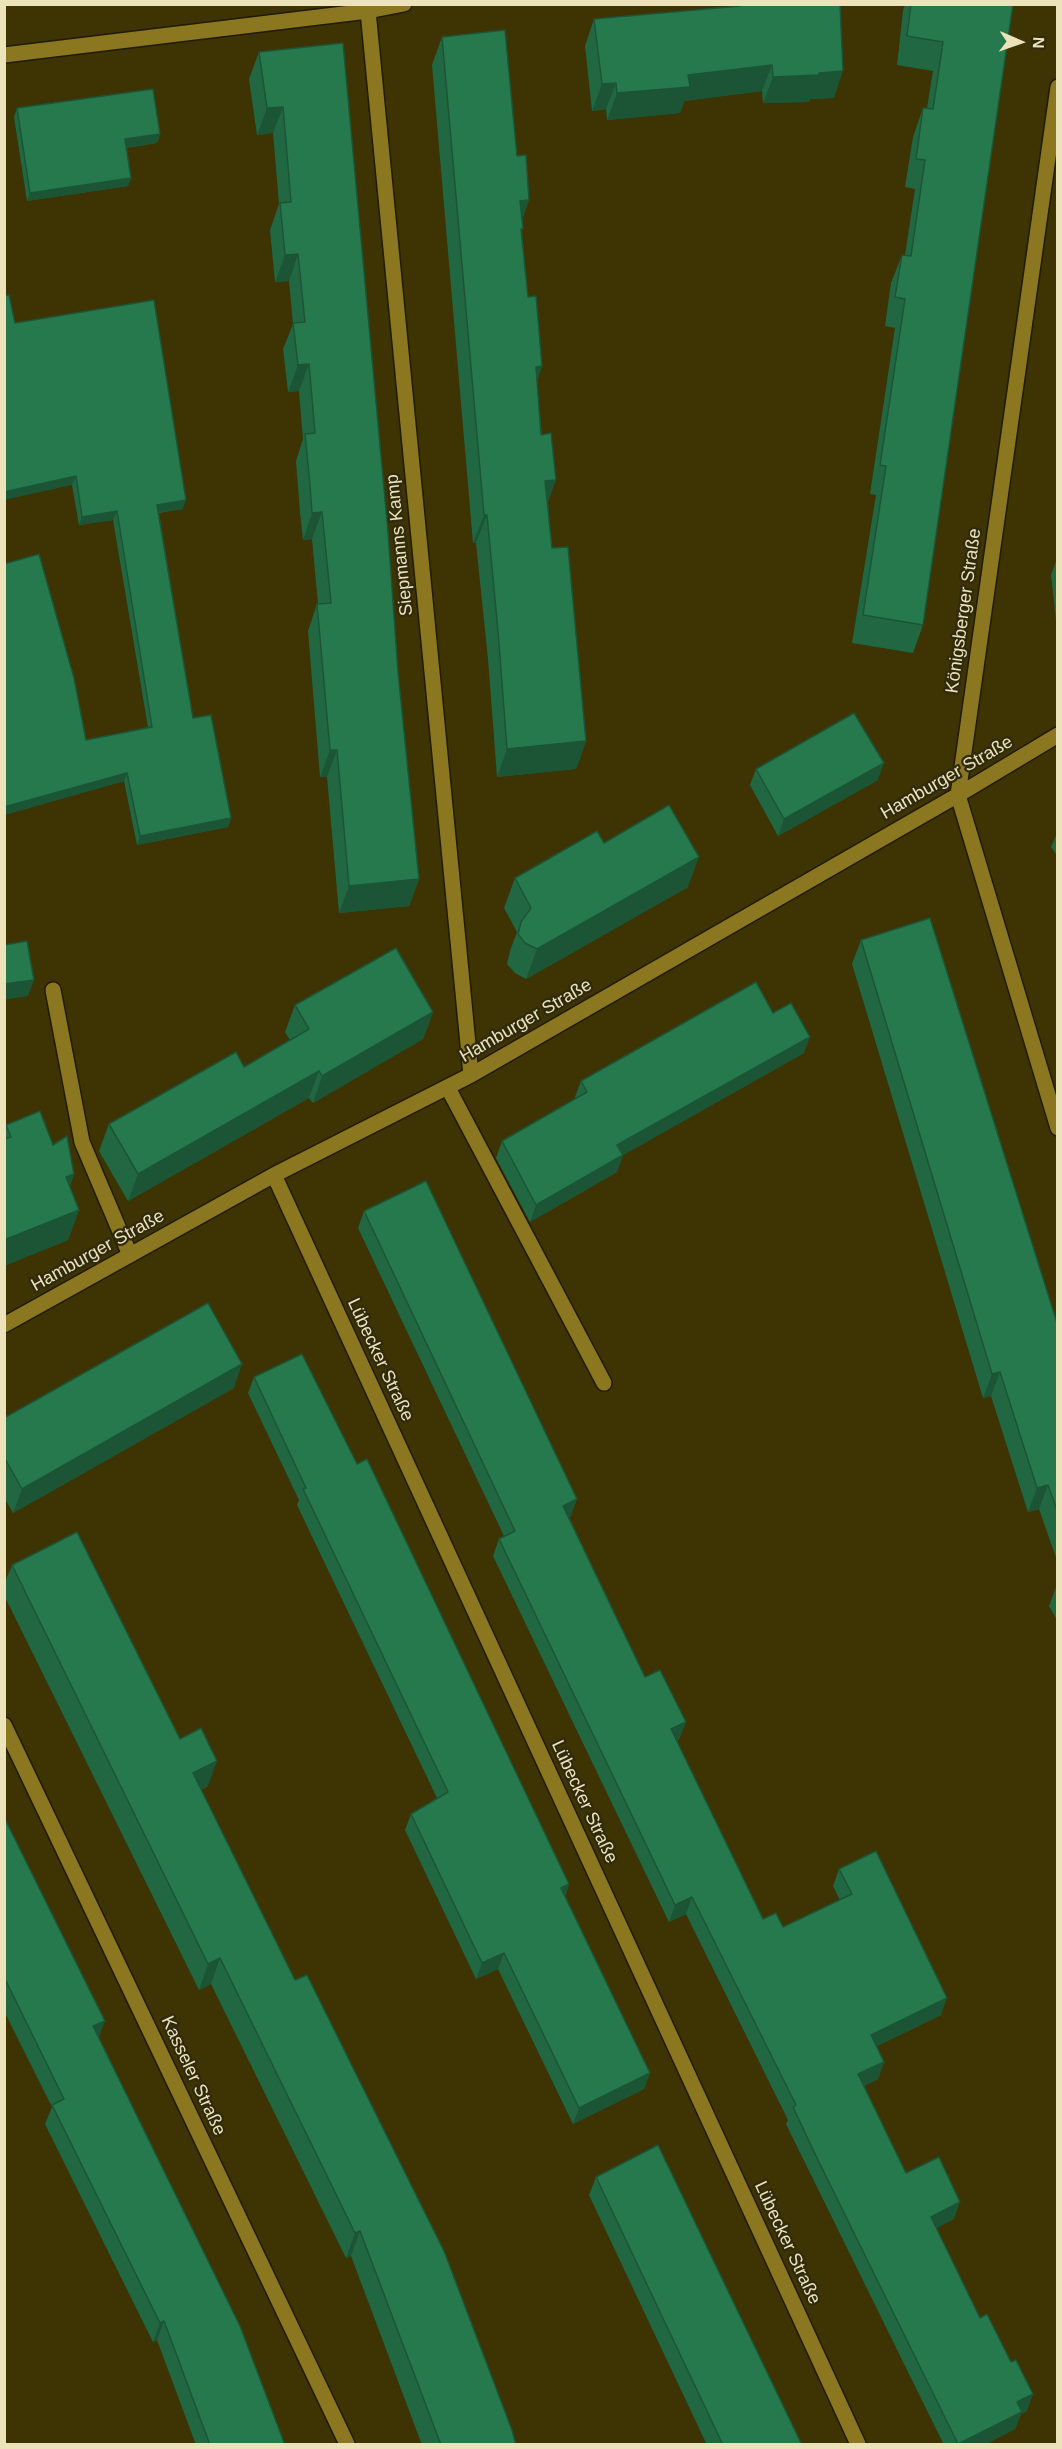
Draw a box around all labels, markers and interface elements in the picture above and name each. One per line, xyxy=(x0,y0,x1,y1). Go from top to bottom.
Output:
north arrow xyxy=(990,12,1050,72)
text: N xyxy=(1030,37,1047,49)
street label: Siepmanns Kamp xyxy=(382,473,418,617)
street label: Königsberger Straße xyxy=(942,527,986,695)
street label: Hamburger Straße xyxy=(877,731,1017,825)
street label: Hamburger Straße xyxy=(456,974,596,1068)
street label: Hamburger Straße xyxy=(28,1205,168,1297)
street label: Lübecker Straße xyxy=(342,1295,418,1425)
street label: Lübecker Straße xyxy=(546,1737,622,1867)
street label: Kasseler Straße xyxy=(156,2013,230,2139)
street label: Lübecker Straße xyxy=(749,2178,825,2308)

